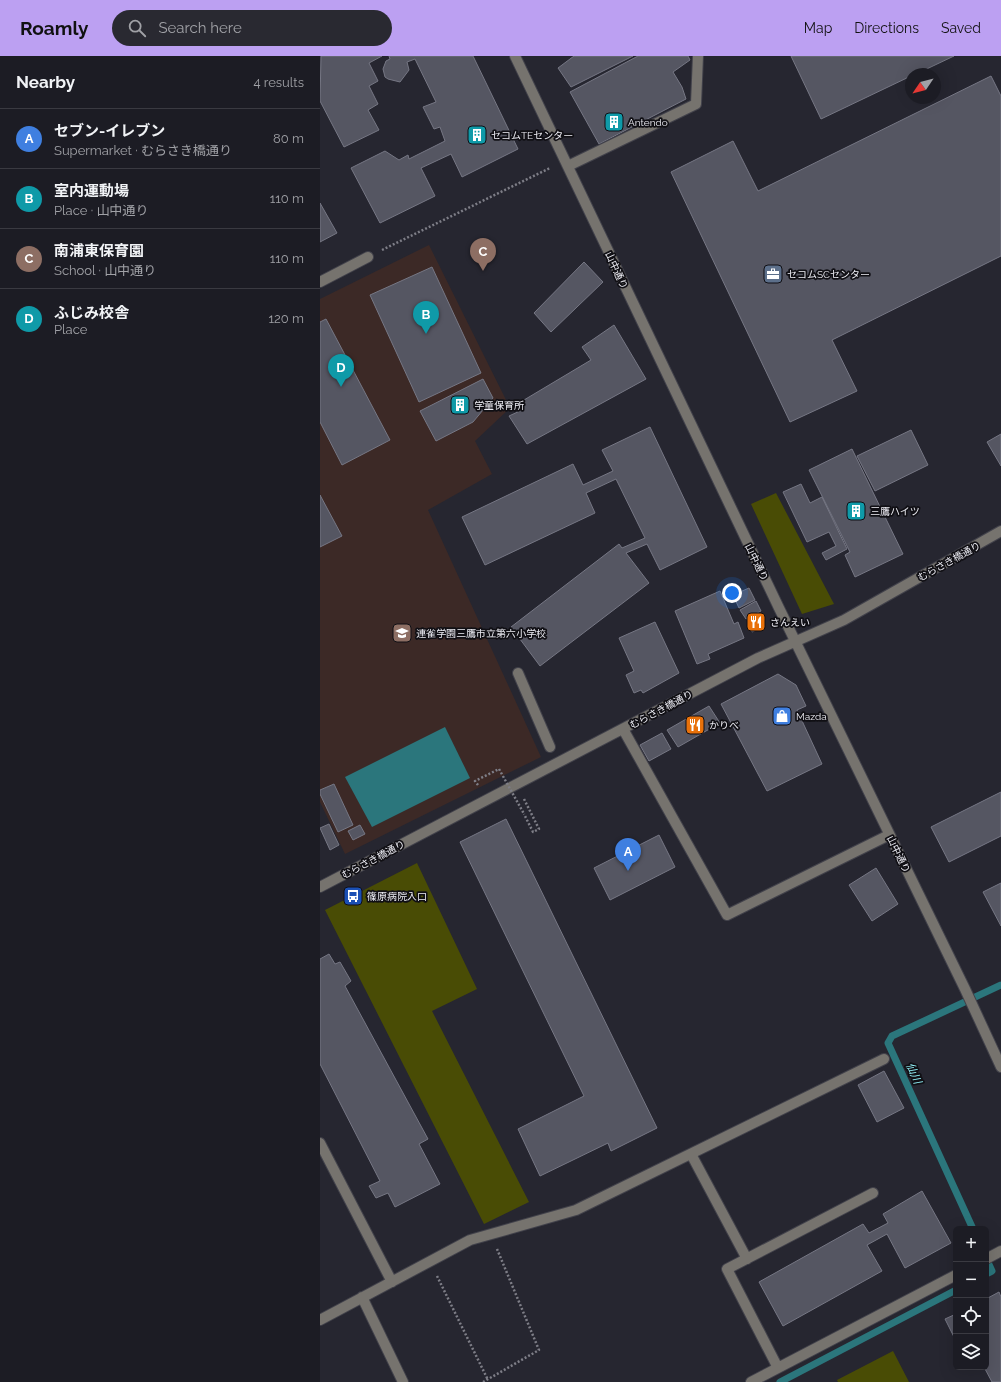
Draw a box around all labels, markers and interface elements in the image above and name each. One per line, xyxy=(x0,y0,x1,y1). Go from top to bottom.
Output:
search box xyxy=(112,10,392,46)
text: Roamly xyxy=(20,17,88,39)
icon: search xyxy=(126,17,148,39)
text: Search here xyxy=(158,19,242,37)
text: Map xyxy=(804,20,832,36)
text: Directions xyxy=(854,20,919,36)
text: Saved xyxy=(941,20,981,36)
north arrow xyxy=(905,68,941,104)
text: Nearby xyxy=(16,72,75,92)
text: 4 results xyxy=(253,75,304,90)
building icon: Antendo xyxy=(603,111,625,133)
place label: Antendo xyxy=(628,117,668,128)
text: セブン-イレブン xyxy=(54,122,165,140)
building icon: セコムTEセンター xyxy=(466,124,488,146)
place label: セコムTEセンター xyxy=(491,130,573,141)
text: A xyxy=(25,131,33,146)
text: 80 m xyxy=(273,131,304,146)
text: Supermarket · むらさき橋通り xyxy=(54,143,232,158)
text: 室内運動場 xyxy=(54,182,129,200)
text: B xyxy=(25,191,33,206)
text: 110 m xyxy=(270,191,304,206)
text: Place · 山中通り xyxy=(54,203,149,218)
pin: C xyxy=(470,238,496,271)
text: 南浦東保育園 xyxy=(54,242,144,260)
street label: 山中通り xyxy=(603,250,630,291)
text: C xyxy=(25,251,33,266)
text: 110 m xyxy=(270,251,304,266)
text: School · 山中通り xyxy=(54,263,156,278)
office icon: セコムSCセンター xyxy=(762,263,784,285)
place label: セコムSCセンター xyxy=(787,269,870,280)
pin: B xyxy=(413,301,439,334)
text: ふじみ校舎 xyxy=(54,304,129,322)
text: D xyxy=(24,311,34,326)
text: 120 m xyxy=(268,311,304,326)
text: Place xyxy=(54,322,87,337)
pin: D xyxy=(328,354,354,387)
building icon: 学童保育所 xyxy=(449,394,471,416)
place label: 学童保育所 xyxy=(474,400,524,411)
building icon: 三鷹ハイツ xyxy=(845,500,867,522)
place label: 三鷹ハイツ xyxy=(870,506,920,517)
street label: むらさき橋通り xyxy=(916,540,983,583)
street label: 山中通り xyxy=(743,542,770,583)
your location xyxy=(722,583,742,603)
restaurant icon: さんえい xyxy=(745,611,767,633)
place label: さんえい xyxy=(770,617,810,628)
school or university icon: 連雀学園三鷹市立第六小学校 xyxy=(391,622,413,644)
place label: 連雀学園三鷹市立第六小学校 xyxy=(416,628,546,639)
street label: むらさき橋通り xyxy=(628,688,695,731)
shop icon: Mazda xyxy=(771,705,793,727)
place label: Mazda xyxy=(796,711,827,722)
restaurant icon: かりべ xyxy=(684,714,706,736)
place label: かりべ xyxy=(709,720,739,731)
street label: 山中通り xyxy=(885,834,912,875)
street label: むらさき橋通り xyxy=(340,838,407,881)
pin: A xyxy=(615,838,641,871)
bus stop icon: 篠原病院入口 xyxy=(342,885,364,907)
place label: 篠原病院入口 xyxy=(367,891,427,902)
water label: 仙川 xyxy=(903,1060,925,1087)
map controls xyxy=(953,1226,989,1370)
button: + xyxy=(953,1226,989,1262)
button: − xyxy=(953,1262,989,1298)
button: locate xyxy=(953,1298,989,1334)
button: layers xyxy=(953,1334,989,1370)

